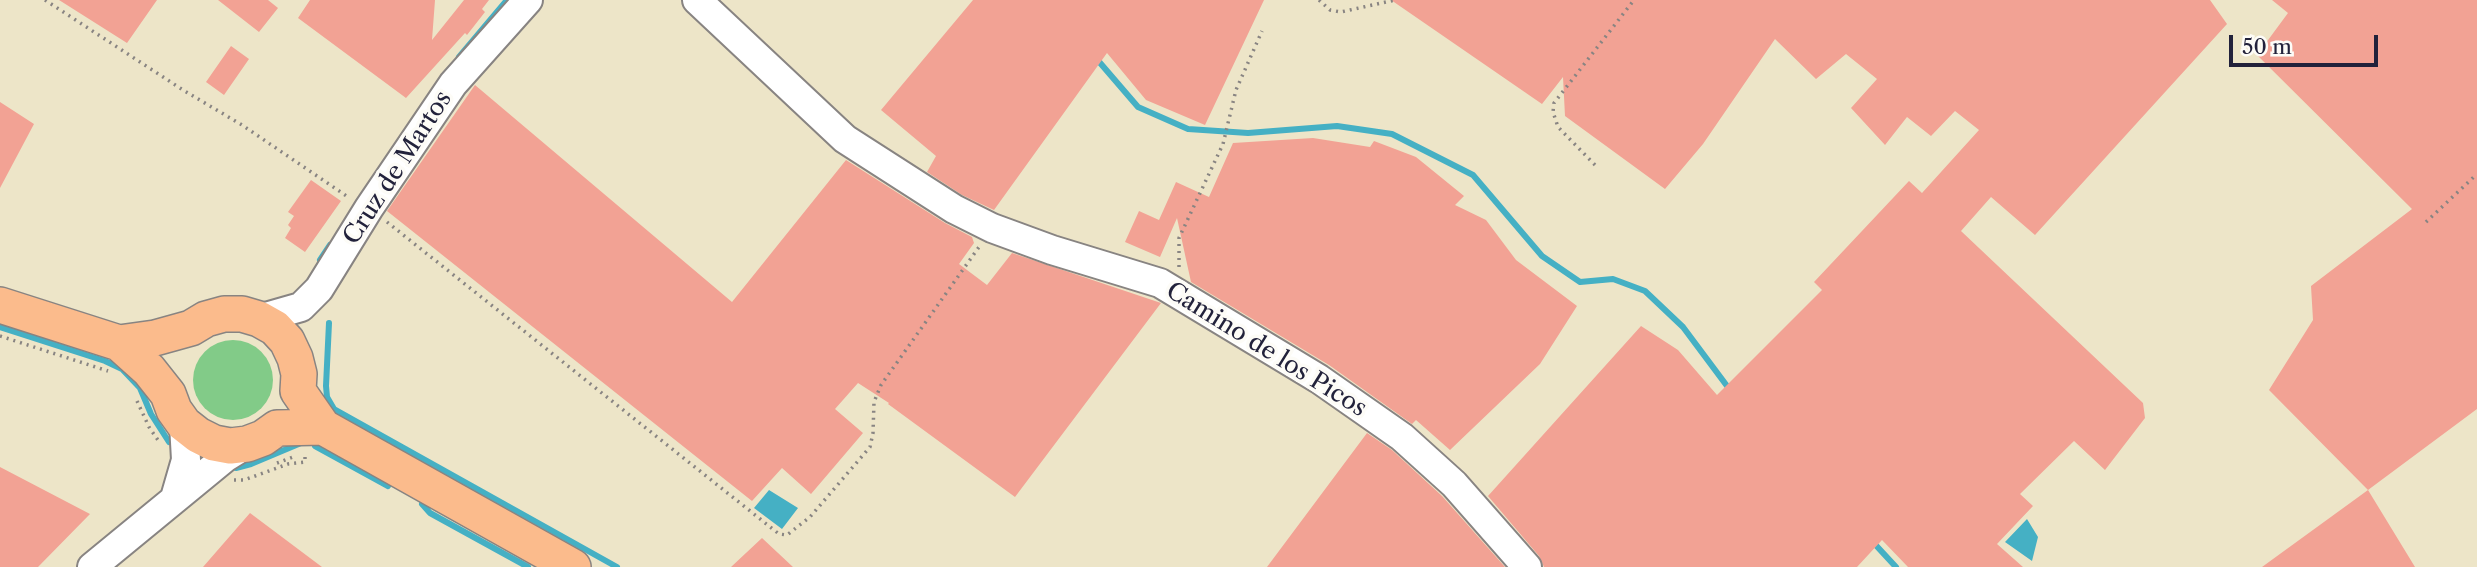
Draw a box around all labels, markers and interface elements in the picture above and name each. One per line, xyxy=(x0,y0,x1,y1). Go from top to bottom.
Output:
scale bar xyxy=(2232,21,2381,65)
text: 50 m xyxy=(2242,34,2292,59)
street label: Cruz de Martos xyxy=(338,86,458,250)
street label: Camino de los Picos xyxy=(1160,277,1372,423)

